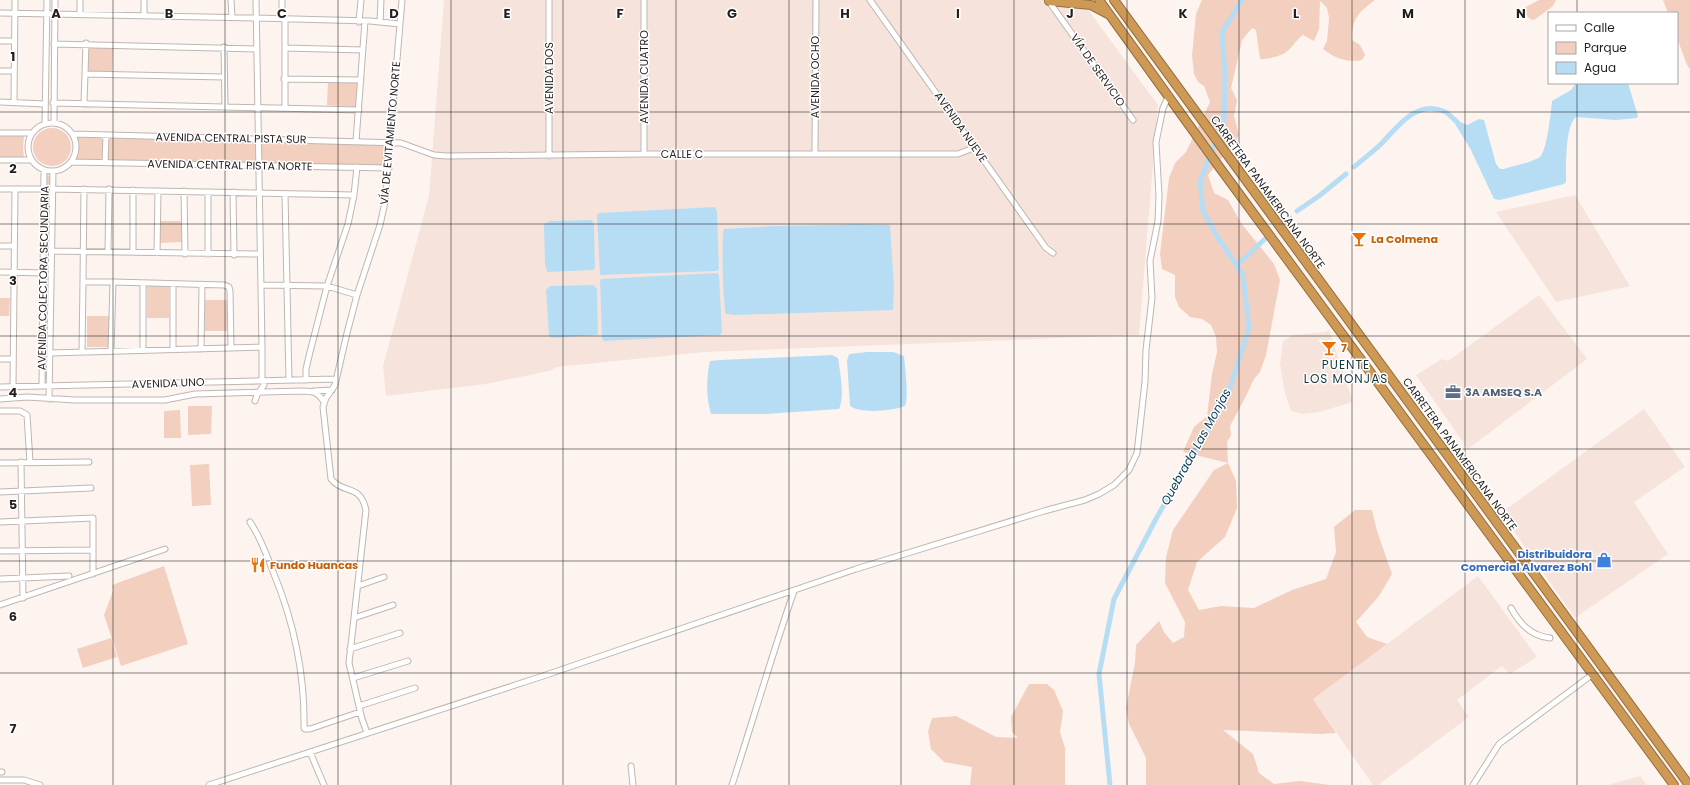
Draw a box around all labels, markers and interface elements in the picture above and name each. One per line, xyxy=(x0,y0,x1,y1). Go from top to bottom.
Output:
text: A xyxy=(51,4,61,23)
text: B xyxy=(165,4,174,23)
text: C xyxy=(277,4,287,23)
text: D xyxy=(389,4,399,23)
text: E xyxy=(503,4,511,23)
text: F xyxy=(616,4,624,23)
text: G xyxy=(727,4,737,23)
text: H xyxy=(840,4,850,23)
text: I xyxy=(956,4,960,23)
text: J xyxy=(1066,4,1074,23)
text: K xyxy=(1178,4,1188,23)
text: L xyxy=(1293,4,1299,23)
text: M xyxy=(1402,4,1414,23)
text: N xyxy=(1516,4,1526,23)
legend xyxy=(1548,12,1678,84)
text: Calle xyxy=(1584,19,1615,36)
street label: AVENIDA CUATRO xyxy=(636,30,652,124)
street label: VÍA DE SERVICIO xyxy=(1067,30,1129,110)
street label: AVENIDA OCHO xyxy=(807,35,823,118)
text: Parque xyxy=(1584,39,1627,56)
street label: AVENIDA DOS xyxy=(541,42,557,114)
text: 1 xyxy=(11,47,15,66)
text: Agua xyxy=(1584,59,1616,76)
street label: VÍA DE EVITAMIENTO NORTE xyxy=(376,61,404,205)
street label: AVENIDA NUEVE xyxy=(931,88,991,166)
street label: CARRETERA PANAMERICANA NORTE xyxy=(1207,112,1329,272)
street label: AVENIDA CENTRAL PISTA SUR xyxy=(155,129,307,147)
street label: CALLE C xyxy=(661,146,703,162)
street label: AVENIDA CENTRAL PISTA NORTE xyxy=(147,156,313,174)
text: 2 xyxy=(9,159,17,178)
street label: AVENIDA COLECTORA SECUNDARIA xyxy=(33,185,53,370)
bar icon: La Colmena xyxy=(1350,230,1368,248)
place label: La Colmena xyxy=(1371,231,1438,247)
text: 3 xyxy=(9,271,17,290)
bar icon: 7 xyxy=(1320,339,1338,357)
place label: 7 xyxy=(1341,340,1347,356)
district label: PUENTE LOS MONJAS xyxy=(1304,356,1388,387)
street label: AVENIDA UNO xyxy=(131,374,205,392)
street label: CARRETERA PANAMERICANA NORTE xyxy=(1399,374,1521,534)
text: 4 xyxy=(9,383,18,402)
office icon: 3A AMSEQ S.A xyxy=(1444,383,1462,401)
place label: 3A AMSEQ S.A xyxy=(1465,384,1542,400)
water label: Quebrada Las Monjas xyxy=(1156,385,1235,508)
text: 5 xyxy=(9,495,17,514)
place label: Distribuidora Comercial Alvarez Bohl xyxy=(1461,546,1592,575)
shop icon: Distribuidora Comercial Alvarez Bohl xyxy=(1595,551,1613,569)
restaurant icon: Fundo Huancas xyxy=(249,556,267,574)
place label: Fundo Huancas xyxy=(270,557,358,573)
text: 6 xyxy=(9,607,17,626)
text: 7 xyxy=(10,719,17,738)

